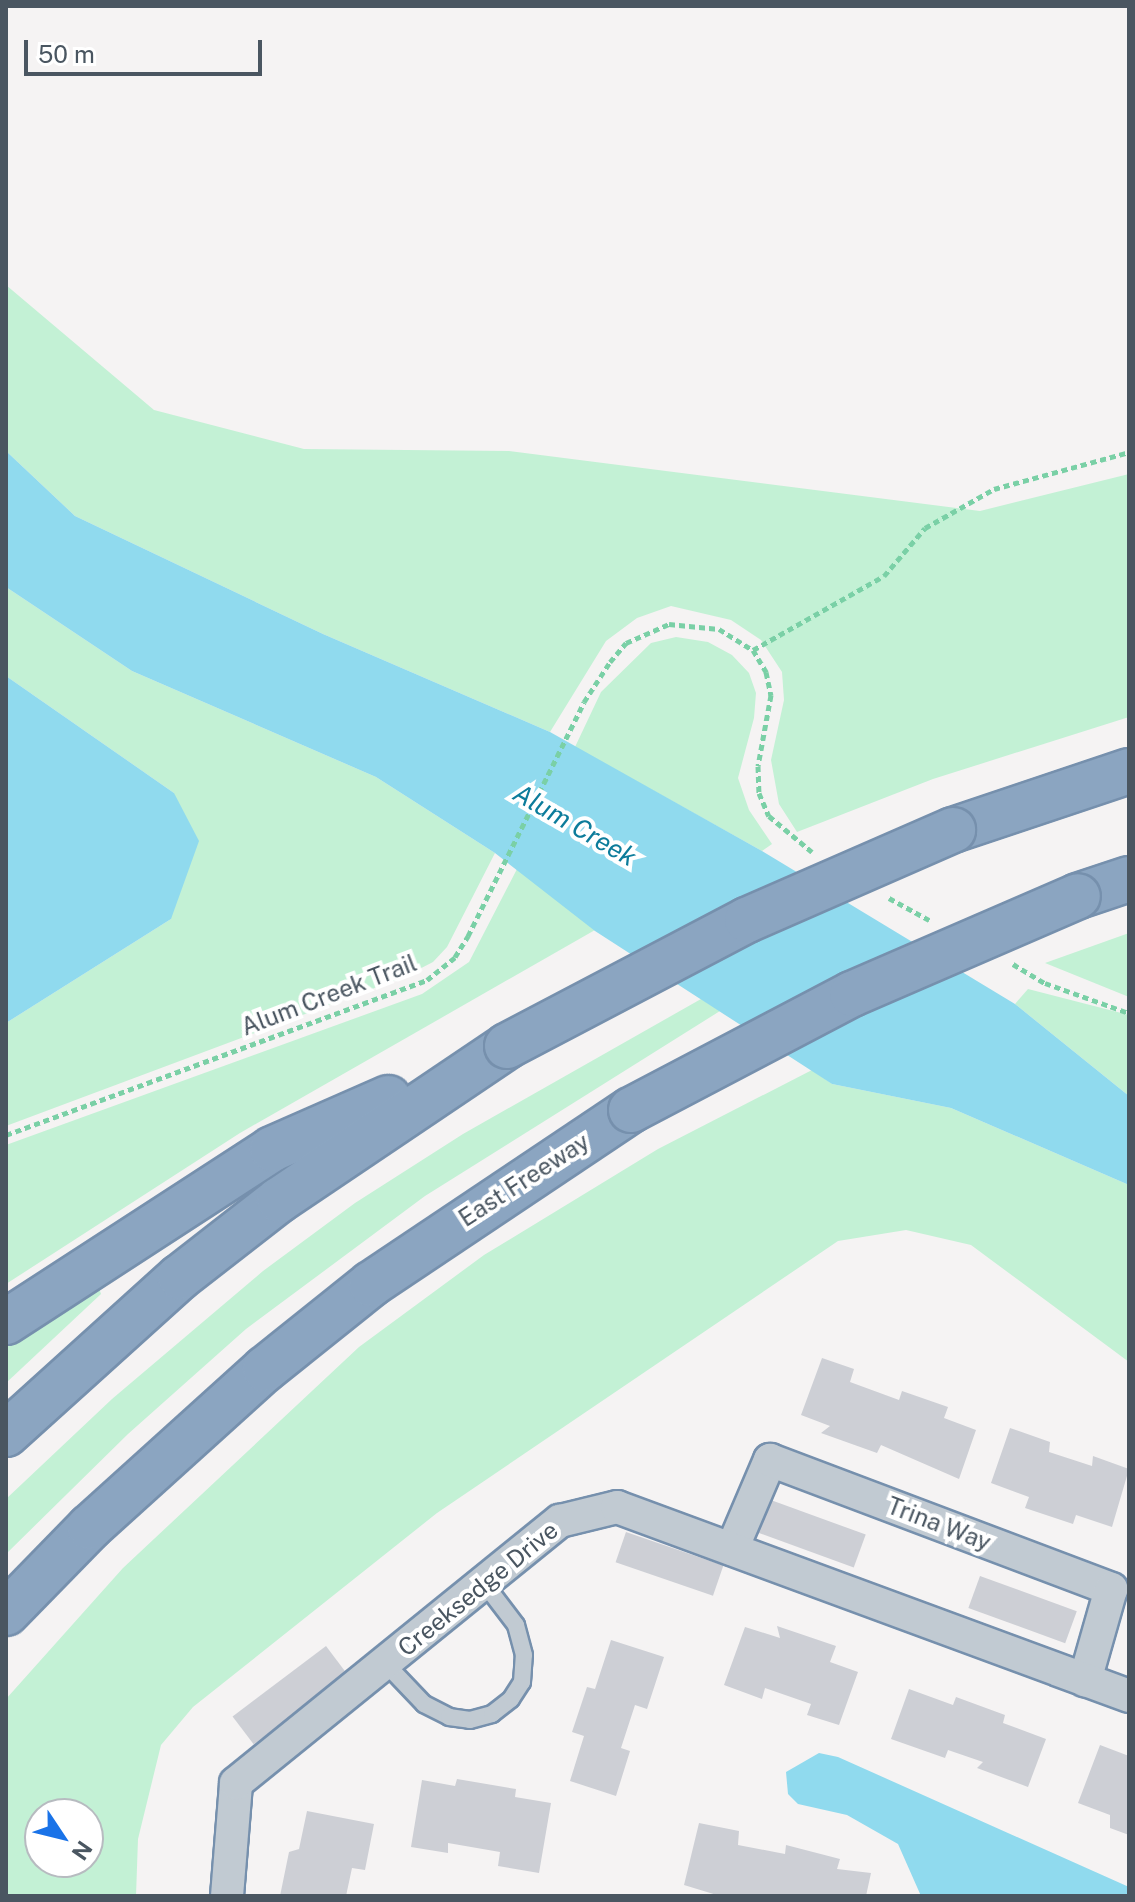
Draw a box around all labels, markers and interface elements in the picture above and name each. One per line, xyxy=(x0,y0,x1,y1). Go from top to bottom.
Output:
scale bar xyxy=(28,24,266,74)
text: 50 m xyxy=(38,40,95,68)
water label: Alum Creek xyxy=(508,777,642,873)
street label: Alum Creek Trail xyxy=(237,948,421,1042)
street label: East Freeway xyxy=(453,1127,595,1233)
street label: Trina Way xyxy=(883,1491,995,1557)
street label: Creeksedge Drive xyxy=(392,1516,564,1662)
north arrow xyxy=(24,1798,104,1878)
text: N xyxy=(66,1836,98,1865)

